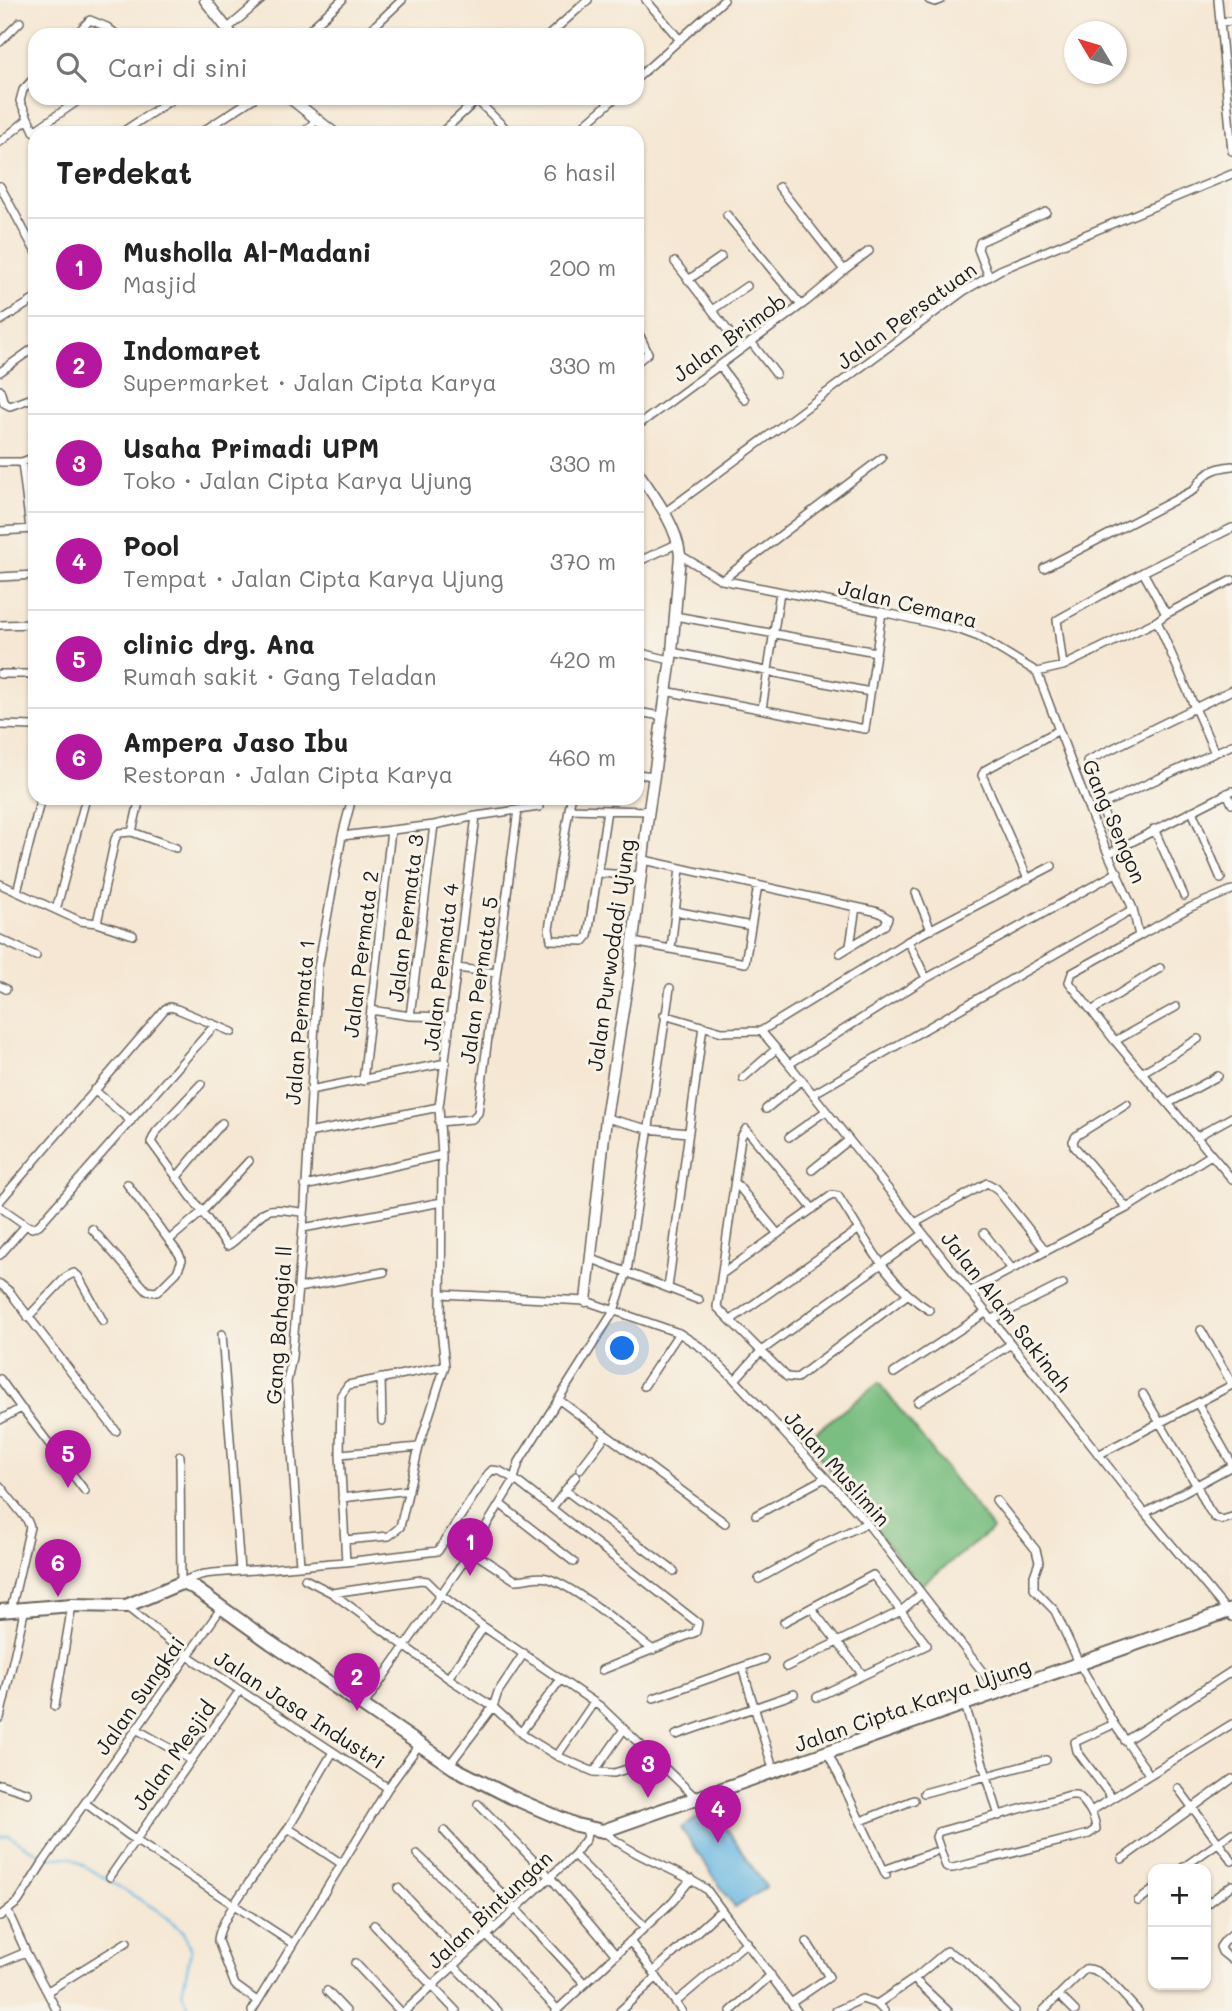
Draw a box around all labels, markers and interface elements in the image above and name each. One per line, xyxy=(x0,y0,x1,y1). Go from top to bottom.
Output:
north arrow xyxy=(1064,21,1127,84)
search box xyxy=(28,28,644,105)
icon: search xyxy=(52,48,90,86)
text: Cari di sini xyxy=(108,50,248,84)
text: Terdekat xyxy=(56,152,192,192)
text: 6 hasil xyxy=(543,157,616,187)
text: Musholla Al-Madani xyxy=(123,235,372,269)
text: 1 xyxy=(74,252,84,282)
text: 200 m xyxy=(549,252,616,282)
street label: Jalan Persatuan xyxy=(831,255,981,375)
text: Masjid xyxy=(123,269,196,299)
street label: Jalan Brimob xyxy=(667,287,791,387)
text: Indomaret xyxy=(123,333,261,367)
text: 2 xyxy=(73,350,85,380)
text: 330 m xyxy=(549,350,616,380)
text: Supermarket · Jalan Cipta Karya xyxy=(123,367,497,397)
text: Usaha Primadi UPM xyxy=(123,431,379,465)
text: 3 xyxy=(72,448,86,478)
text: 330 m xyxy=(549,448,616,478)
text: Toko · Jalan Cipta Karya Ujung xyxy=(123,465,472,495)
text: Pool xyxy=(123,529,179,563)
text: 4 xyxy=(72,546,86,576)
text: 370 m xyxy=(550,546,616,576)
text: Tempat · Jalan Cipta Karya Ujung xyxy=(123,563,504,593)
street label: Jalan Cemara xyxy=(835,573,981,633)
text: clinic drg. Ana xyxy=(123,627,315,661)
text: 5 xyxy=(72,644,86,674)
text: 420 m xyxy=(550,644,616,674)
text: Rumah sakit · Gang Teladan xyxy=(123,661,437,691)
text: Ampera Jaso Ibu xyxy=(123,725,349,759)
text: 6 xyxy=(72,742,86,772)
text: 460 m xyxy=(549,742,616,772)
street label: Gang Sengon xyxy=(1077,755,1153,887)
text: Restoran · Jalan Cipta Karya xyxy=(123,759,453,789)
street label: Jalan Permata 3 xyxy=(381,833,429,1003)
street label: Jalan Purwodadi Ujung xyxy=(580,837,640,1073)
street label: Jalan Permata 2 xyxy=(336,869,384,1039)
street label: Jalan Permata 4 xyxy=(416,881,464,1052)
street label: Jalan Permata 5 xyxy=(453,895,503,1065)
street label: Jalan Permata 1 xyxy=(278,938,320,1106)
street label: Jalan Alam Sakinah xyxy=(936,1225,1078,1397)
street label: Gang Bahagia ll xyxy=(259,1245,297,1405)
your location xyxy=(605,1331,639,1365)
street label: Jalan Muslimin xyxy=(779,1405,897,1531)
pin: 5 xyxy=(45,1430,91,1488)
pin: 1 xyxy=(447,1518,493,1576)
pin: 6 xyxy=(35,1539,81,1597)
street label: Jalan Sungkai xyxy=(88,1630,190,1760)
street label: Jalan Jasa Industri xyxy=(210,1644,390,1774)
street label: Jalan Cipta Karya Ujung xyxy=(790,1651,1034,1757)
pin: 2 xyxy=(334,1653,380,1711)
street label: Jalan Mesjid xyxy=(125,1695,221,1815)
pin: 3 xyxy=(625,1740,671,1798)
pin: 4 xyxy=(695,1785,741,1843)
street label: Jalan Bintungan xyxy=(421,1844,557,1974)
map controls xyxy=(1148,1864,1211,1990)
button: + xyxy=(1148,1864,1211,1927)
button: − xyxy=(1148,1927,1211,1990)

